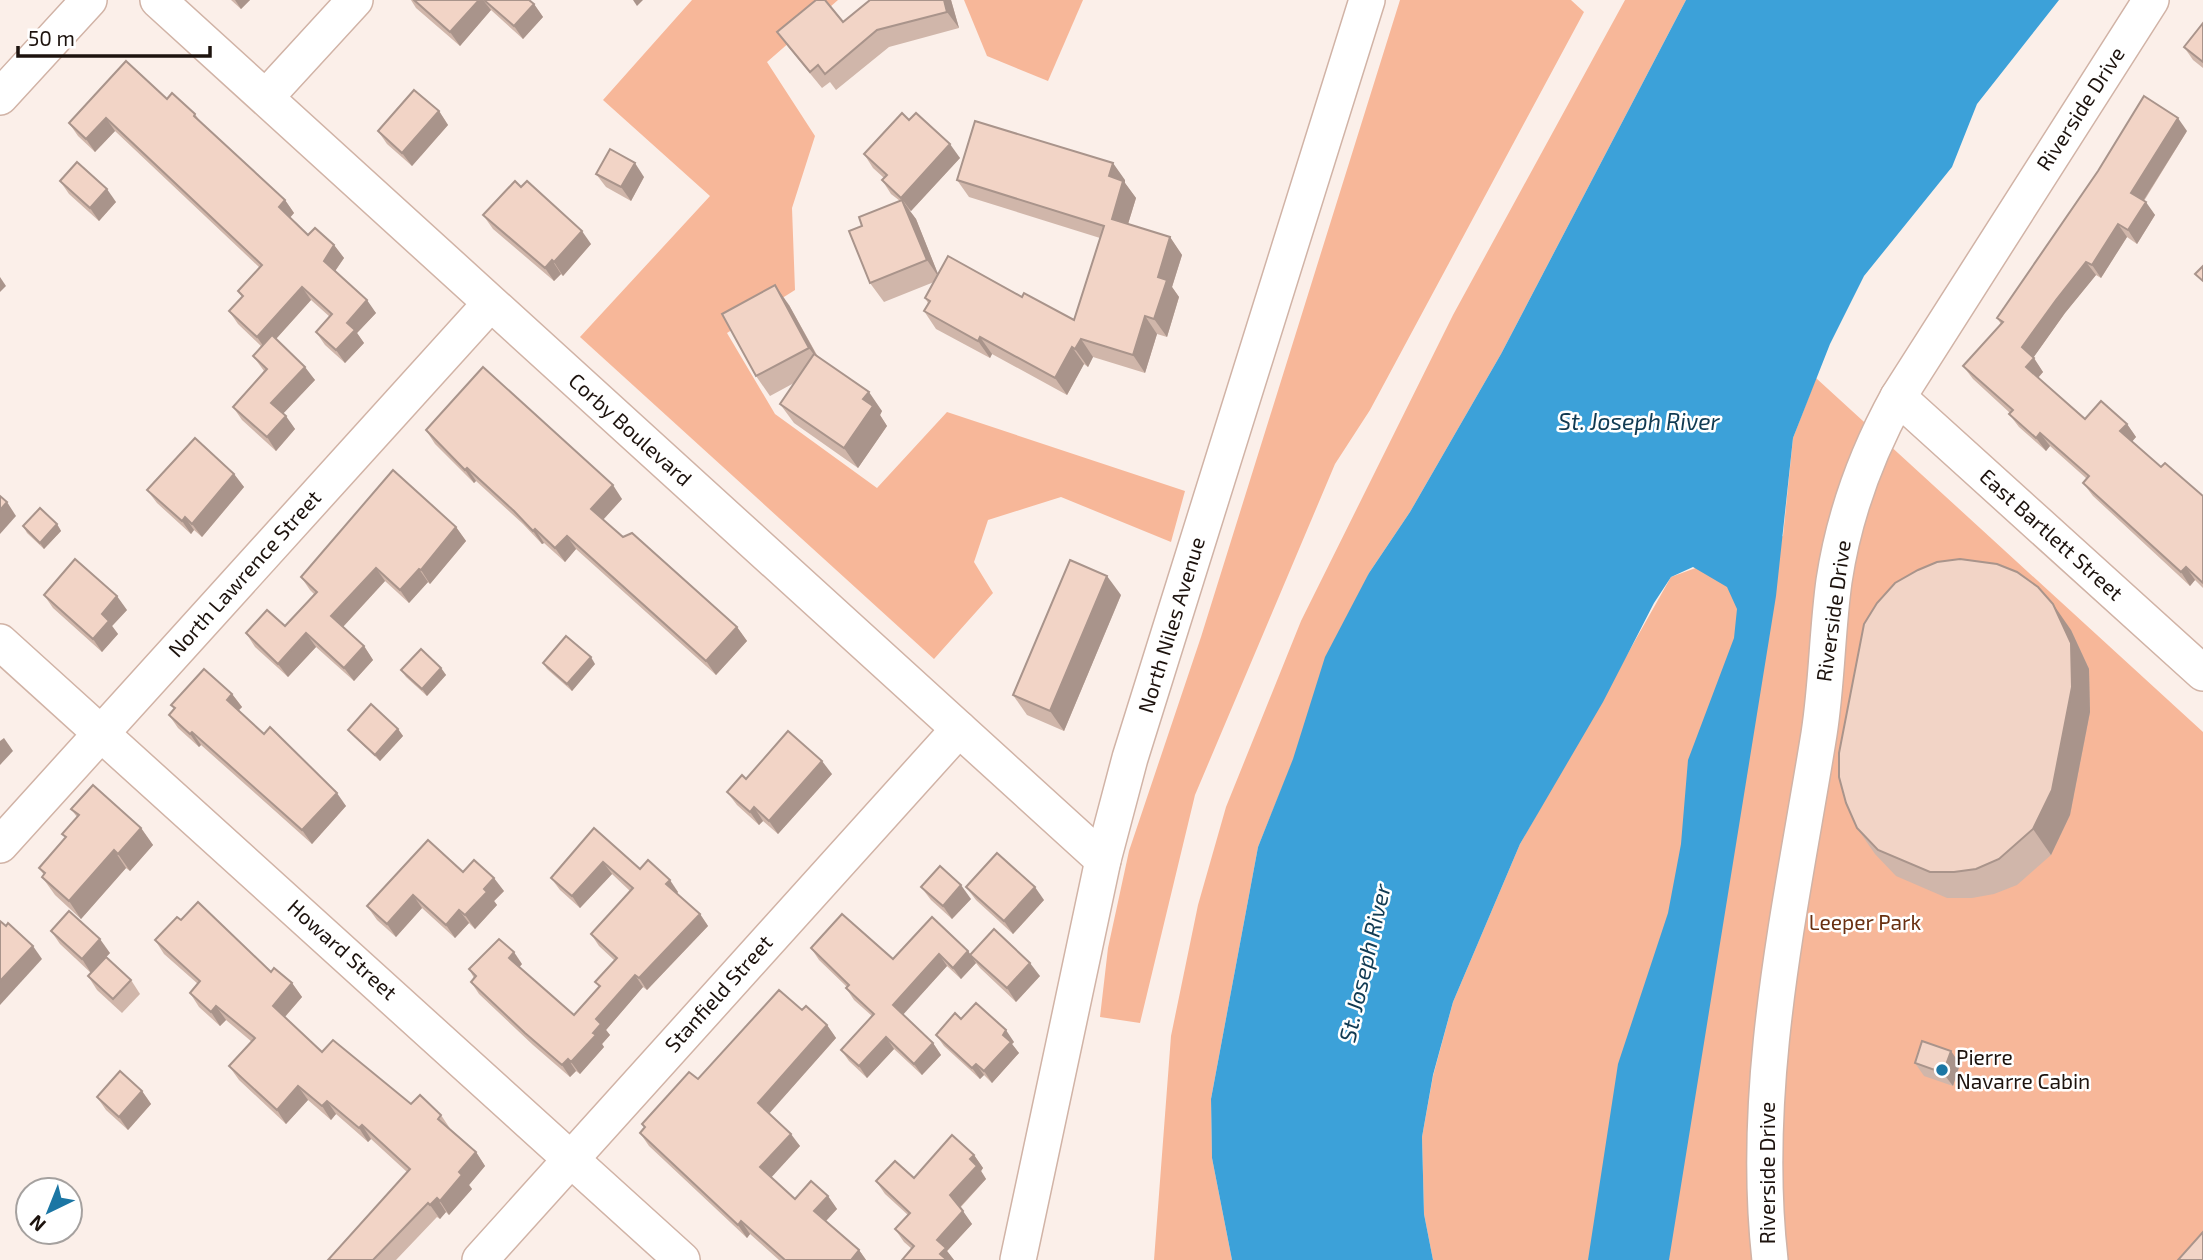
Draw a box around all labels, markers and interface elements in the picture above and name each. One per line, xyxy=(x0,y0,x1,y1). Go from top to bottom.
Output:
scale bar xyxy=(18,14,210,58)
text: 50 m xyxy=(28,25,75,50)
street label: Riverside Drive xyxy=(2030,42,2129,175)
street label: Corby Boulevard xyxy=(564,367,698,491)
water label: St. Joseph River xyxy=(1558,407,1721,435)
street label: East Bartlett Street xyxy=(1975,463,2129,605)
street label: North Lawrence Street xyxy=(162,484,325,662)
street label: North Niles Avenue xyxy=(1132,534,1209,716)
street label: Riverside Drive xyxy=(1810,538,1855,683)
water label: St. Joseph River xyxy=(1332,880,1396,1045)
street label: Howard Street xyxy=(283,893,403,1004)
park label: Leeper Park xyxy=(1809,909,1921,934)
street label: Stanfield Street xyxy=(659,929,777,1057)
place label: Pierre Navarre Cabin xyxy=(1956,1044,2090,1093)
marker: Pierre Navarre Cabin xyxy=(1934,1062,1950,1078)
street label: Riverside Drive xyxy=(1754,1102,1779,1244)
north arrow xyxy=(14,1176,84,1246)
text: N xyxy=(24,1211,50,1237)

